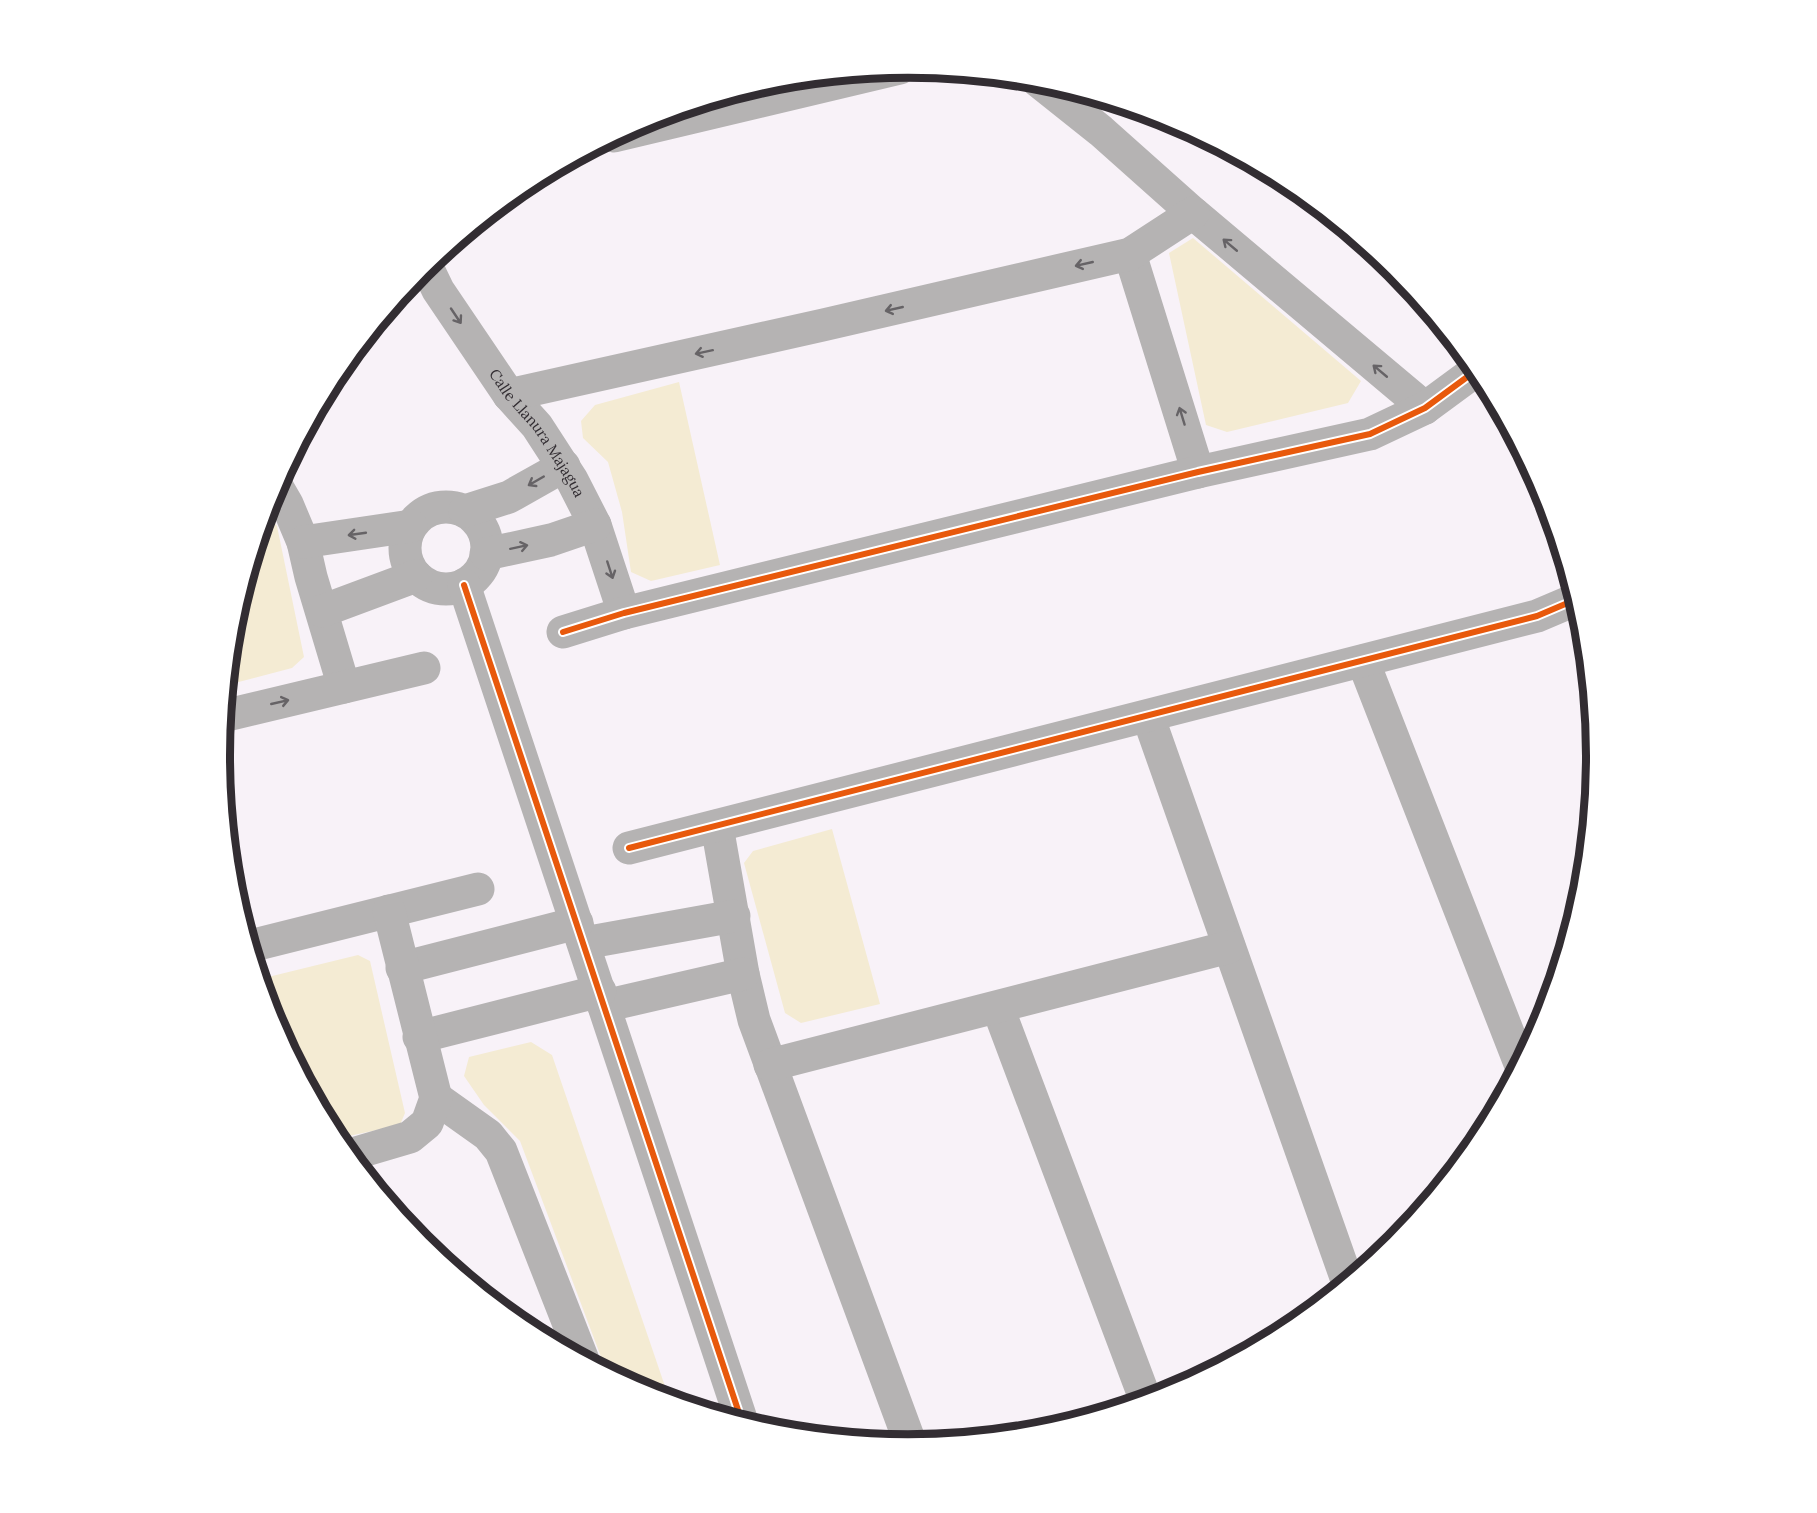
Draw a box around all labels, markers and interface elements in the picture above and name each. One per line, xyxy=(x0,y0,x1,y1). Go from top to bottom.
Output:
one-way arrow xyxy=(1222,239,1238,252)
one-way arrow xyxy=(1075,259,1094,271)
one-way arrow xyxy=(885,303,904,315)
one-way arrow xyxy=(449,307,462,324)
one-way arrow xyxy=(695,346,714,358)
one-way arrow xyxy=(1372,364,1388,377)
street label: Calle Llanura Majagua xyxy=(485,365,589,500)
one-way arrow xyxy=(1175,407,1186,426)
one-way arrow xyxy=(528,476,545,488)
one-way arrow xyxy=(348,528,367,539)
one-way arrow xyxy=(509,541,528,552)
one-way arrow xyxy=(606,560,617,579)
one-way arrow xyxy=(271,696,290,708)

